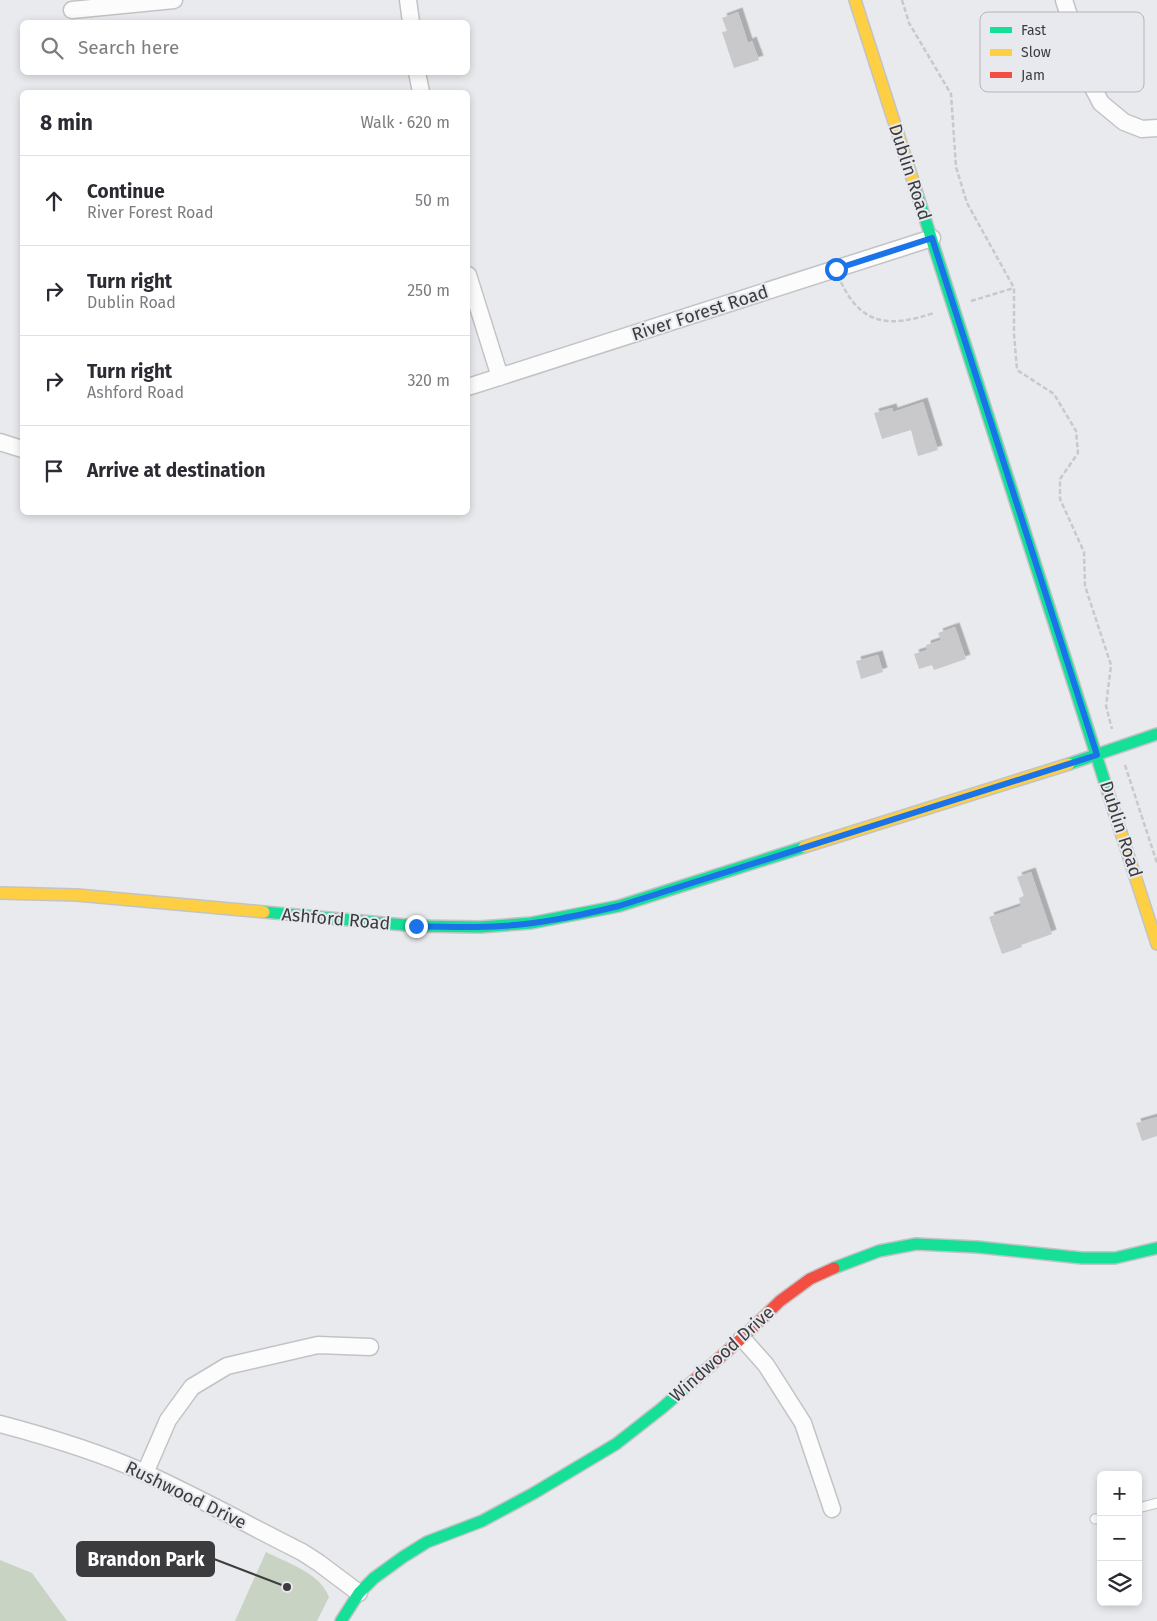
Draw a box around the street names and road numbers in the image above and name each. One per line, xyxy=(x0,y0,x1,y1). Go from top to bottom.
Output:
street label: Dublin Road xyxy=(884,121,936,223)
street label: River Forest Road xyxy=(629,281,771,345)
street label: Dublin Road xyxy=(1095,778,1147,880)
street label: Ashford Road xyxy=(281,903,391,935)
street label: Windwood Drive xyxy=(665,1301,779,1407)
street label: Rushwood Drive xyxy=(122,1456,250,1534)

